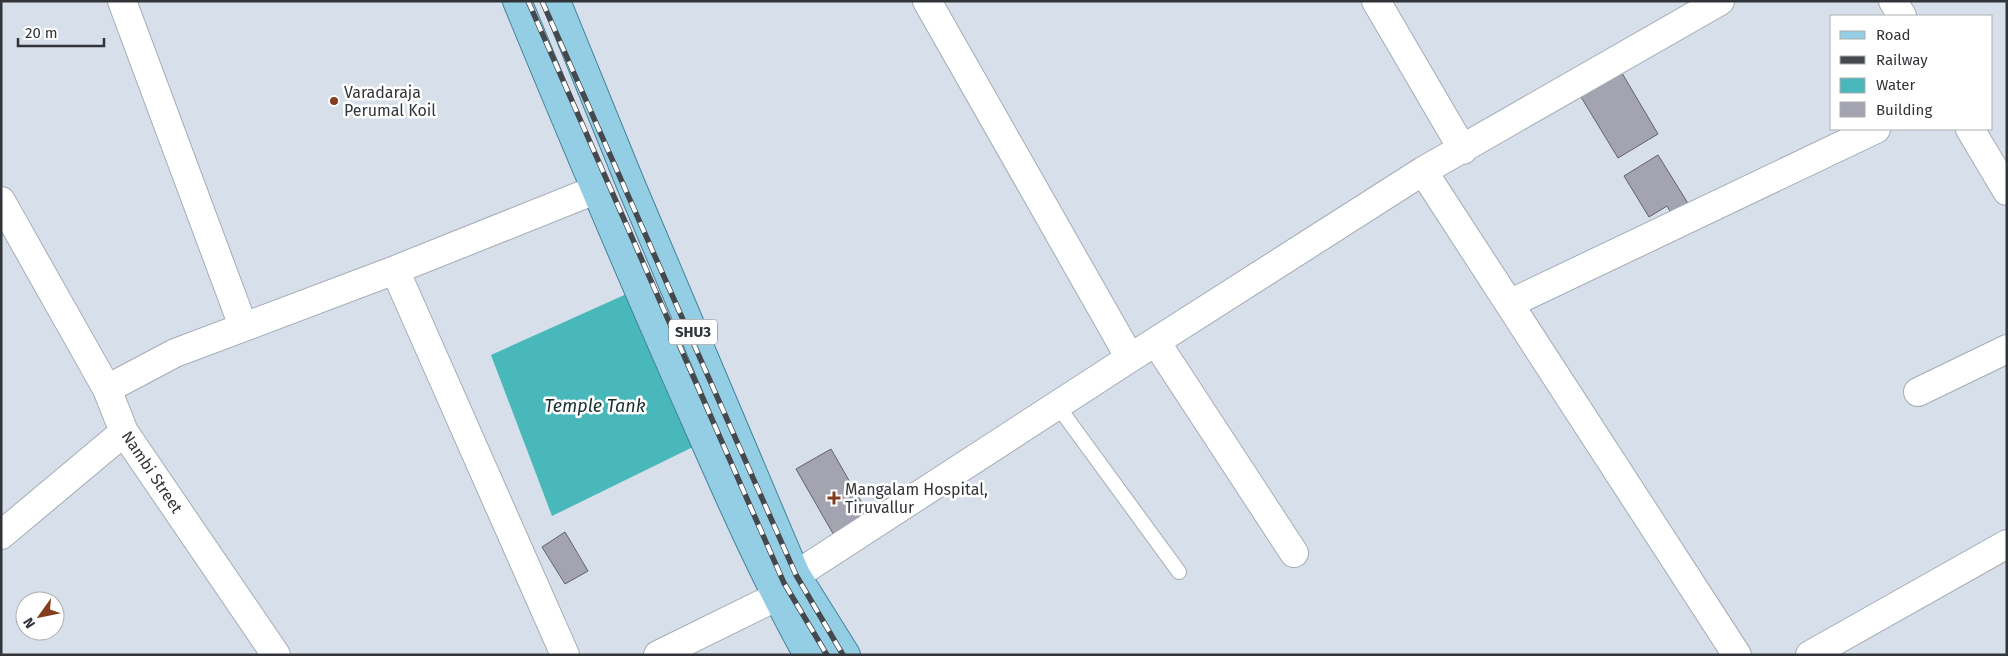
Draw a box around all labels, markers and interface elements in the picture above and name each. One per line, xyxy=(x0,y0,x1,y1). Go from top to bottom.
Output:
scale bar xyxy=(18,15,104,47)
legend xyxy=(1830,15,1993,130)
text: 20 m xyxy=(25,24,58,42)
text: Road xyxy=(1876,26,1911,44)
text: Railway xyxy=(1876,51,1928,69)
text: Water xyxy=(1876,76,1915,94)
place label: Varadaraja Perumal Koil xyxy=(344,83,436,120)
marker: Varadaraja Perumal Koil xyxy=(328,95,340,107)
text: Building xyxy=(1876,101,1932,119)
road number: SHU3 xyxy=(669,320,717,344)
water label: Temple Tank xyxy=(545,395,646,417)
street label: Nambi Street xyxy=(118,427,187,517)
place label: Mangalam Hospital, Tiruvallur xyxy=(845,480,988,517)
marker: Mangalam Hospital, Tiruvallur xyxy=(827,491,841,505)
north arrow xyxy=(15,591,65,641)
text: N xyxy=(20,614,39,631)

